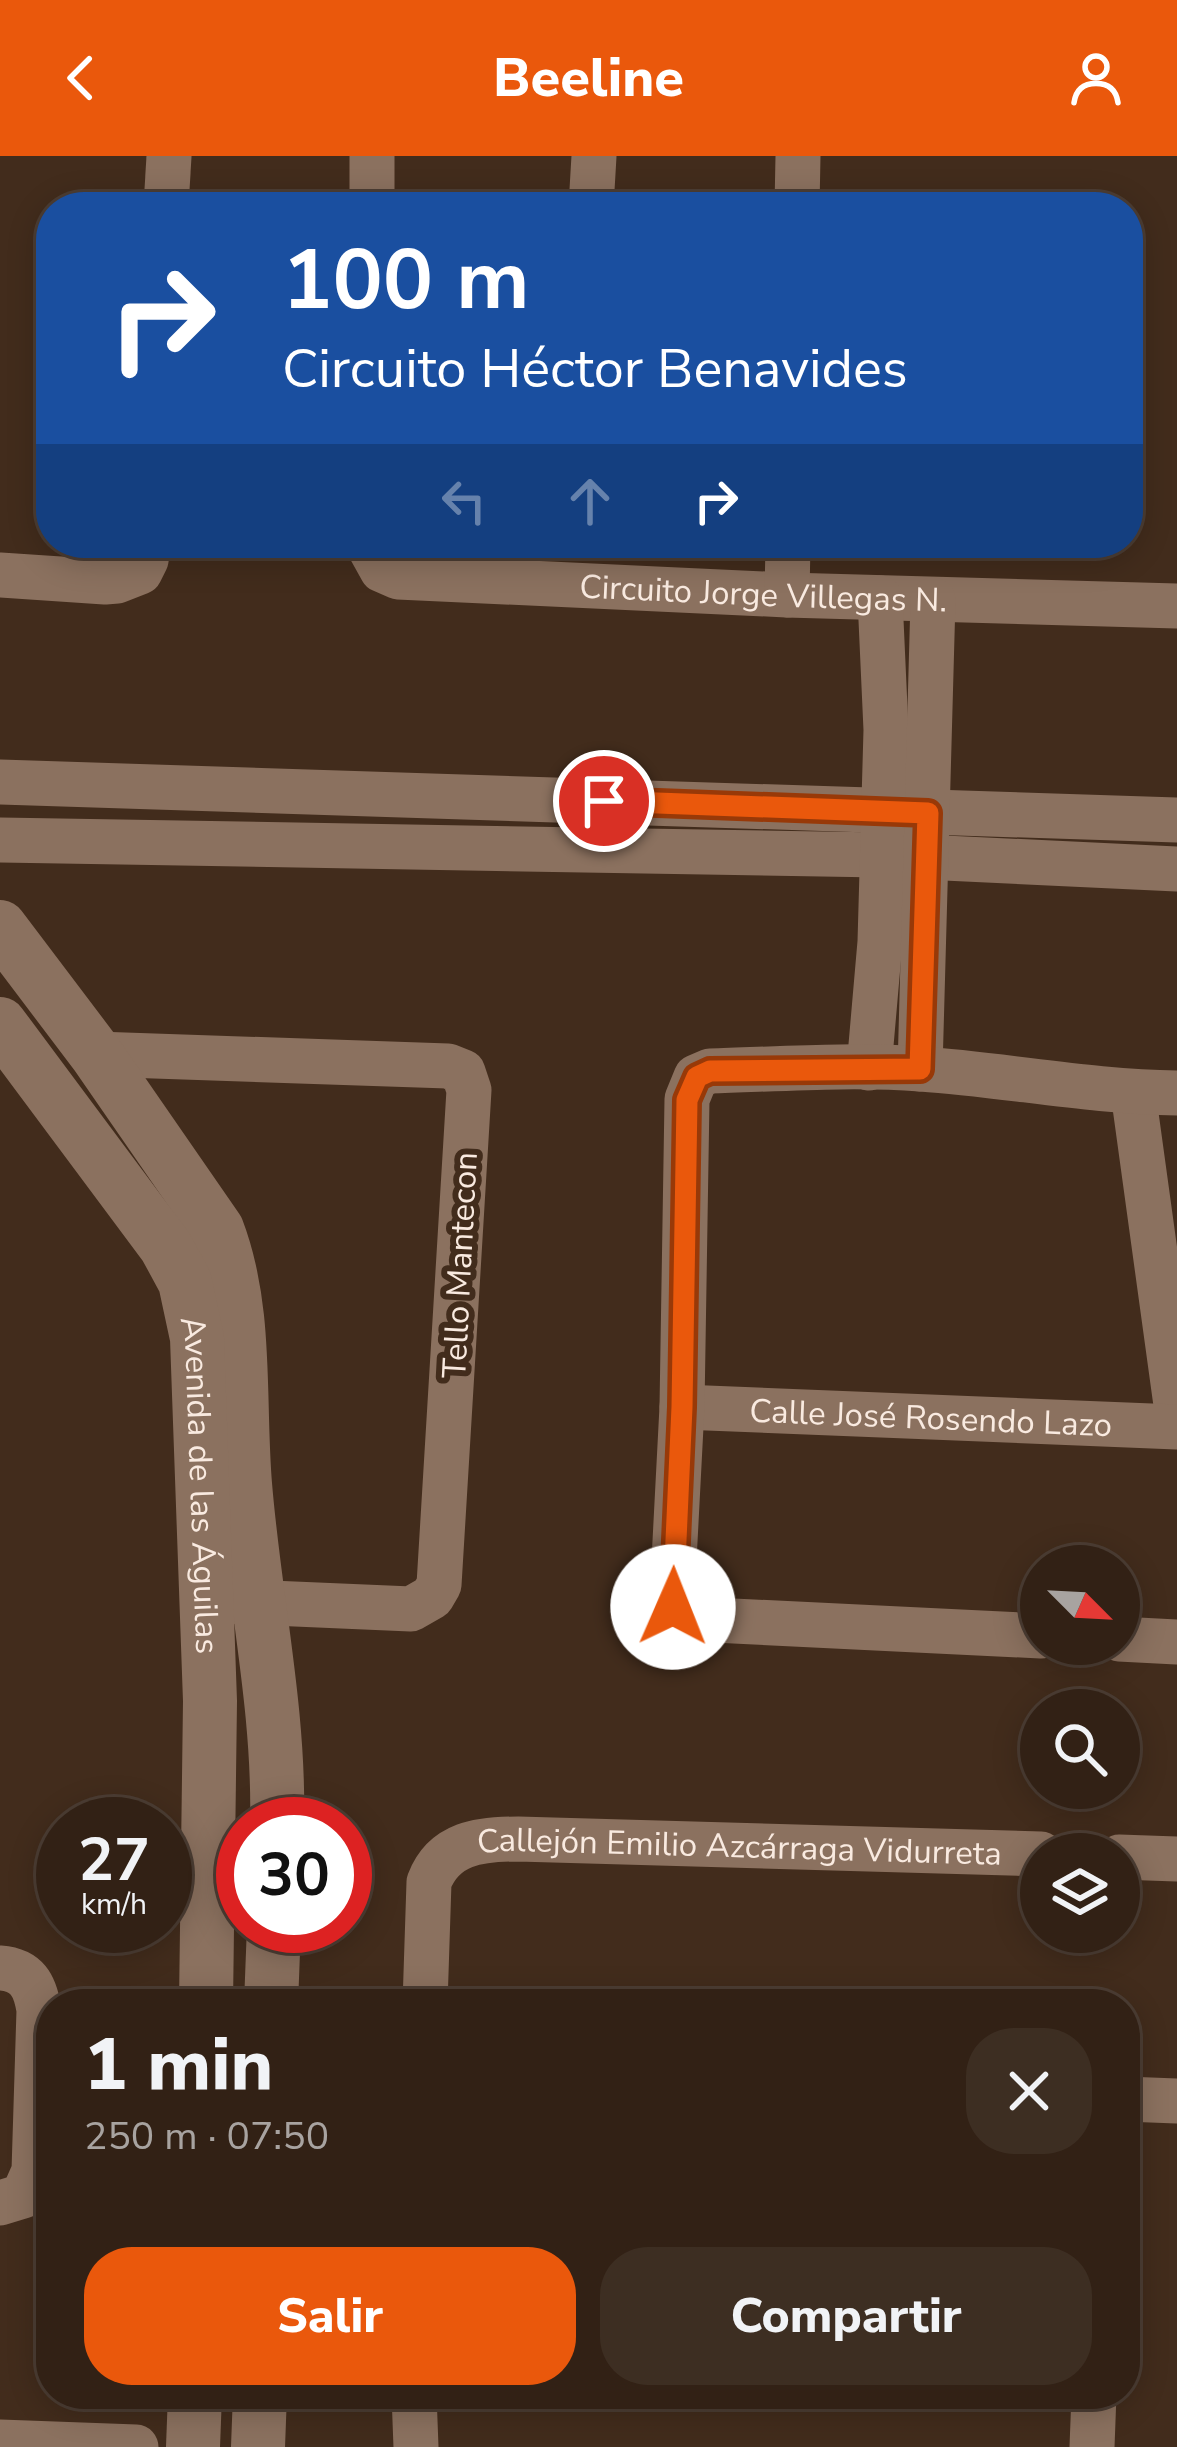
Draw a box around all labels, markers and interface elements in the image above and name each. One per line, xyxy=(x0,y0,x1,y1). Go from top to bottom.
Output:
text: Beeline xyxy=(493,41,684,115)
icon: back xyxy=(48,45,114,111)
icon: person xyxy=(1063,45,1129,111)
text: 100 m xyxy=(282,223,530,338)
icon: right xyxy=(84,240,240,396)
text: Circuito Héctor Benavides xyxy=(282,332,908,406)
icon: left xyxy=(431,468,497,534)
icon: ahead xyxy=(557,468,623,534)
icon: right xyxy=(683,468,749,534)
street label: Circuito Jorge Villegas N. xyxy=(578,564,948,624)
pin xyxy=(553,750,655,852)
icon: arrive xyxy=(571,768,637,834)
street label: Tello Mantecon xyxy=(432,1151,489,1379)
street label: Avenida de las Águilas xyxy=(169,1312,229,1655)
street label: Calle José Rosendo Lazo xyxy=(749,1389,1113,1448)
position arrow xyxy=(610,1544,736,1670)
north arrow xyxy=(1020,1545,1140,1665)
map controls xyxy=(1020,1545,1140,1953)
button: search xyxy=(1020,1689,1140,1809)
speed limit sign: 30 xyxy=(216,1797,372,1953)
street label: Callejón Emilio Azcárraga Vidurreta xyxy=(474,1818,1002,1877)
text: 27 xyxy=(78,1819,150,1901)
button: layers xyxy=(1020,1833,1140,1953)
text: km/h xyxy=(81,1884,147,1925)
text: 1 min xyxy=(84,2016,273,2114)
button: close xyxy=(966,2028,1092,2154)
text: 250 m · 07:50 xyxy=(84,2110,329,2163)
button: Salir xyxy=(84,2247,576,2385)
button: Compartir xyxy=(600,2247,1092,2385)

